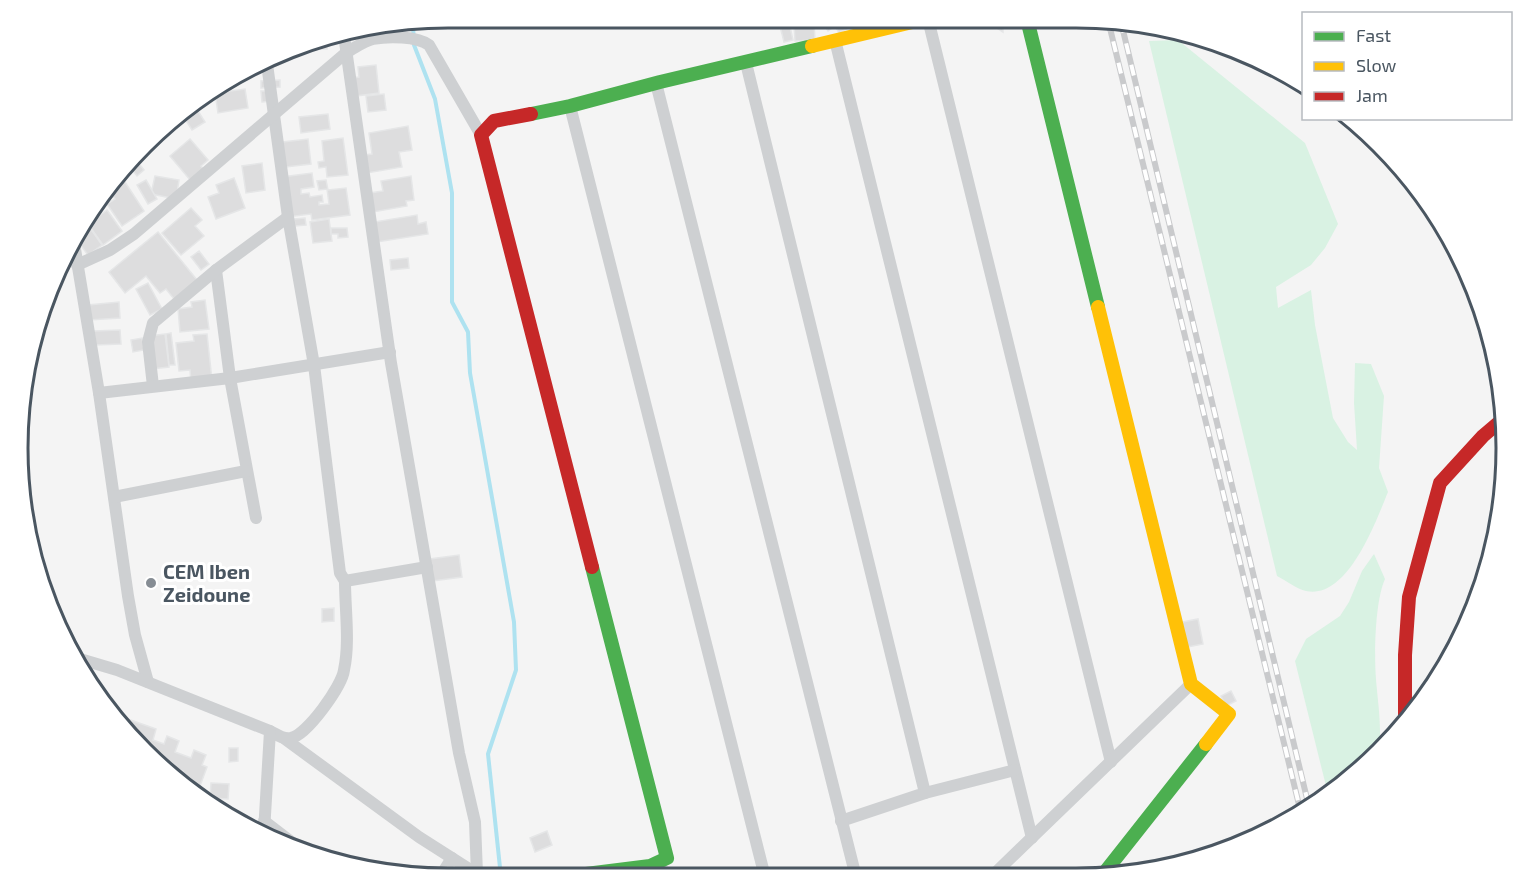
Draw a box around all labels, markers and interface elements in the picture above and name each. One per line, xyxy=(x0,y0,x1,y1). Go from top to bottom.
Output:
legend xyxy=(1302,12,1512,120)
text: Fast xyxy=(1356,24,1391,46)
text: Slow xyxy=(1356,54,1397,76)
text: Jam xyxy=(1356,84,1388,106)
place label: CEM Iben Zeidoune xyxy=(163,559,250,606)
marker: CEM Iben Zeidoune xyxy=(144,576,158,590)

